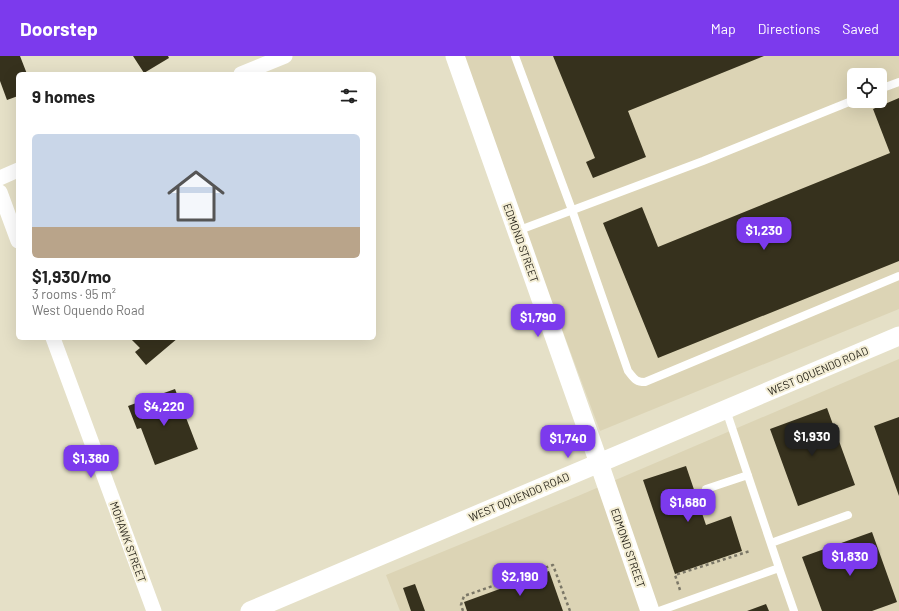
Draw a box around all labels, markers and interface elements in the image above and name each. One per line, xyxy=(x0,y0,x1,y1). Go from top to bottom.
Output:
text: Doorstep xyxy=(20,17,98,40)
text: Map xyxy=(711,20,736,37)
text: Directions xyxy=(758,20,820,37)
text: Saved xyxy=(842,20,879,37)
map controls xyxy=(847,68,887,108)
button: locate xyxy=(847,68,887,108)
icon: filters xyxy=(338,85,360,107)
text: 9 homes xyxy=(32,86,95,106)
icon: home xyxy=(160,160,232,232)
street label: EDMOND STREET xyxy=(501,202,542,284)
pin: $1,230 xyxy=(731,217,797,251)
text: $1,230 xyxy=(745,222,783,238)
text: $1,930/mo xyxy=(32,266,111,286)
text: 3 rooms · 95 m² xyxy=(32,286,116,302)
text: West Oquendo Road xyxy=(32,302,145,318)
pin: $1,790 xyxy=(505,304,571,338)
text: $1,790 xyxy=(520,309,556,325)
street label: WEST OQUENDO ROAD xyxy=(766,343,870,398)
pin: $4,220 xyxy=(131,393,197,427)
text: $4,220 xyxy=(144,398,184,414)
pin: $1,930 xyxy=(779,423,845,457)
pin: $1,740 xyxy=(535,425,601,459)
text: $1,930 xyxy=(794,428,830,444)
text: $1,740 xyxy=(549,430,587,446)
pin: $1,380 xyxy=(58,445,124,479)
text: $1,380 xyxy=(73,450,109,466)
street label: WEST OQUENDO ROAD xyxy=(467,469,571,524)
pin: $1,680 xyxy=(655,489,721,523)
text: $1,680 xyxy=(670,494,706,510)
street label: MOHAWK STREET xyxy=(108,500,149,584)
street label: EDMOND STREET xyxy=(609,506,648,589)
pin: $1,830 xyxy=(817,543,883,577)
text: $1,830 xyxy=(832,548,868,564)
pin: $2,190 xyxy=(487,563,553,597)
text: $2,190 xyxy=(501,568,539,584)

